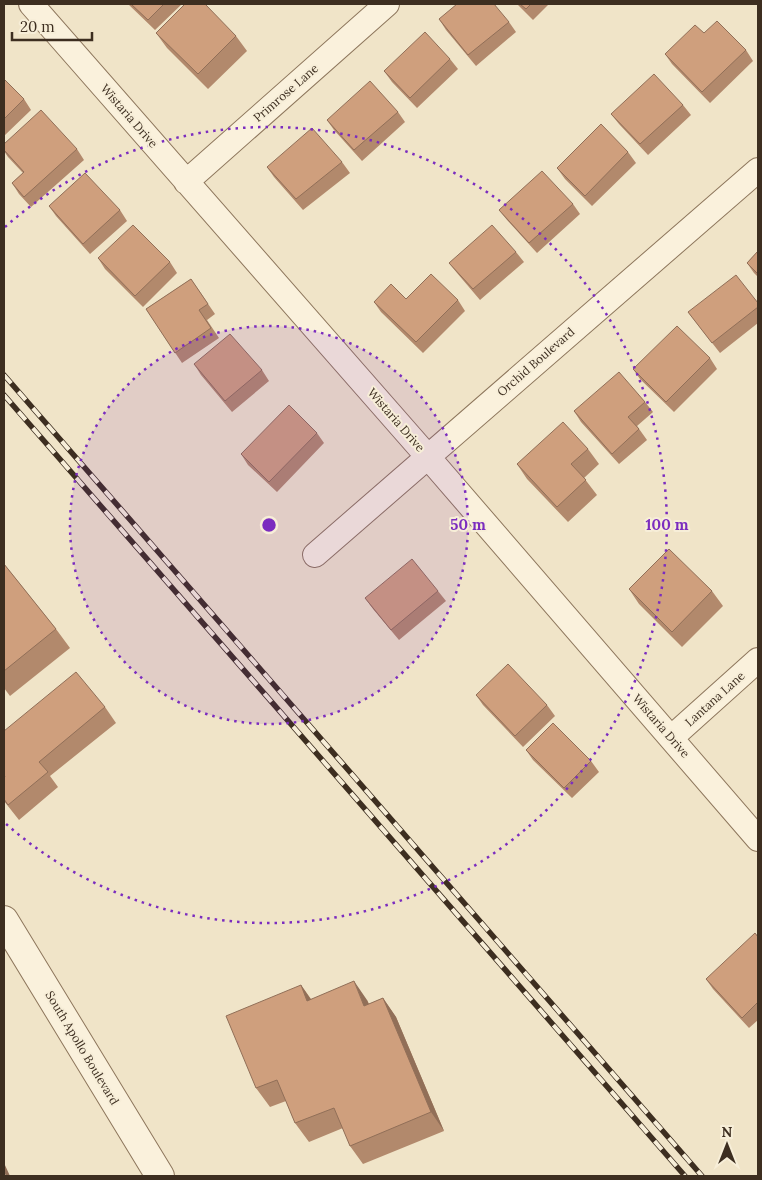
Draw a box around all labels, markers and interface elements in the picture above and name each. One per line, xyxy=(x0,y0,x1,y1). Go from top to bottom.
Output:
scale bar xyxy=(12,10,92,42)
text: 20 m xyxy=(20,17,55,36)
street label: Primrose Lane xyxy=(250,60,322,125)
street label: Wistaria Drive xyxy=(98,81,161,151)
street label: Orchid Boulevard xyxy=(494,324,577,399)
street label: Wistaria Drive xyxy=(365,385,428,455)
text: 50 m xyxy=(450,515,486,534)
text: 100 m xyxy=(646,515,689,534)
centre of rings xyxy=(260,516,278,534)
street label: Lantana Lane xyxy=(682,668,748,729)
street label: Wistaria Drive xyxy=(630,691,693,761)
street label: South Apollo Boulevard xyxy=(42,988,122,1107)
north arrow xyxy=(702,1120,752,1170)
text: N xyxy=(722,1123,733,1141)

